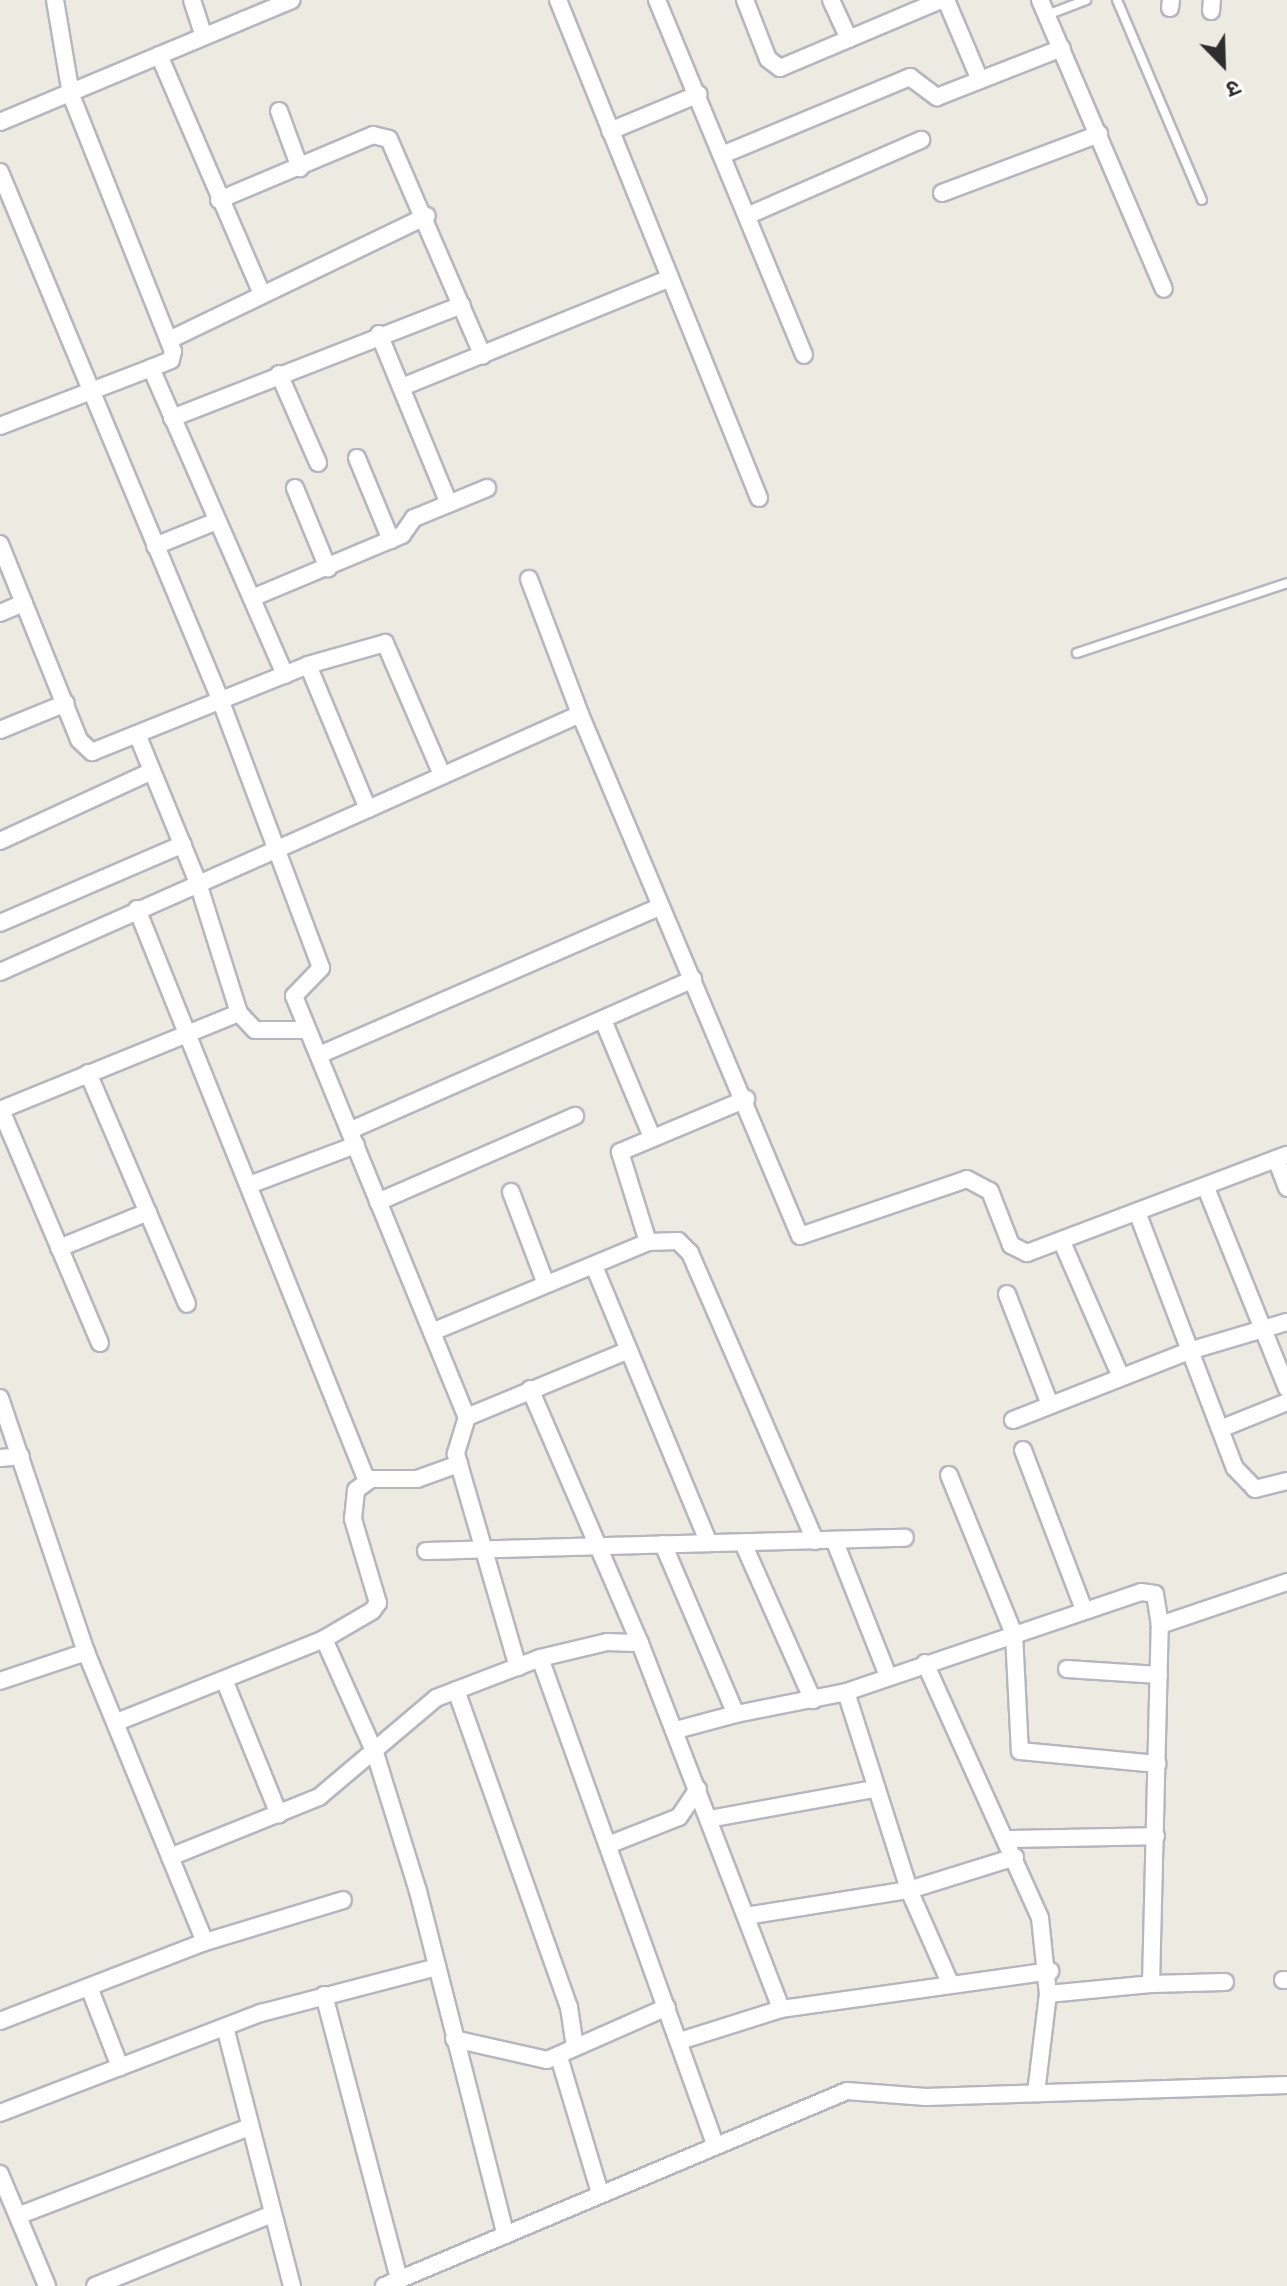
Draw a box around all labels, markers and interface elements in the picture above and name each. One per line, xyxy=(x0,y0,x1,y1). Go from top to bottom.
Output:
north arrow xyxy=(1183,24,1263,104)
text: उ xyxy=(1221,72,1244,101)

